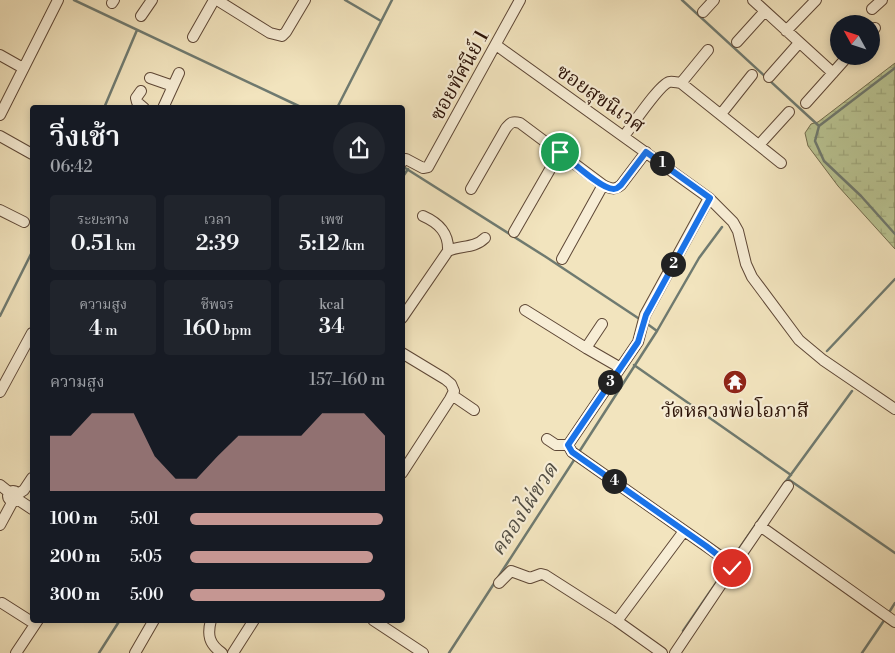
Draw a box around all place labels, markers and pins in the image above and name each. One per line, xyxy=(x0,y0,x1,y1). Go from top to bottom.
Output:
pin xyxy=(539,131,581,173)
pin: 1 xyxy=(650,150,674,176)
pin: 2 xyxy=(660,252,686,276)
temple icon: วัดหลวงพ่อโอภาสี xyxy=(722,369,748,395)
pin: 3 xyxy=(598,370,622,394)
place label: วัดหลวงพ่อโอภาสี xyxy=(661,396,809,424)
pin: 4 xyxy=(602,468,626,494)
pin xyxy=(711,547,753,589)

